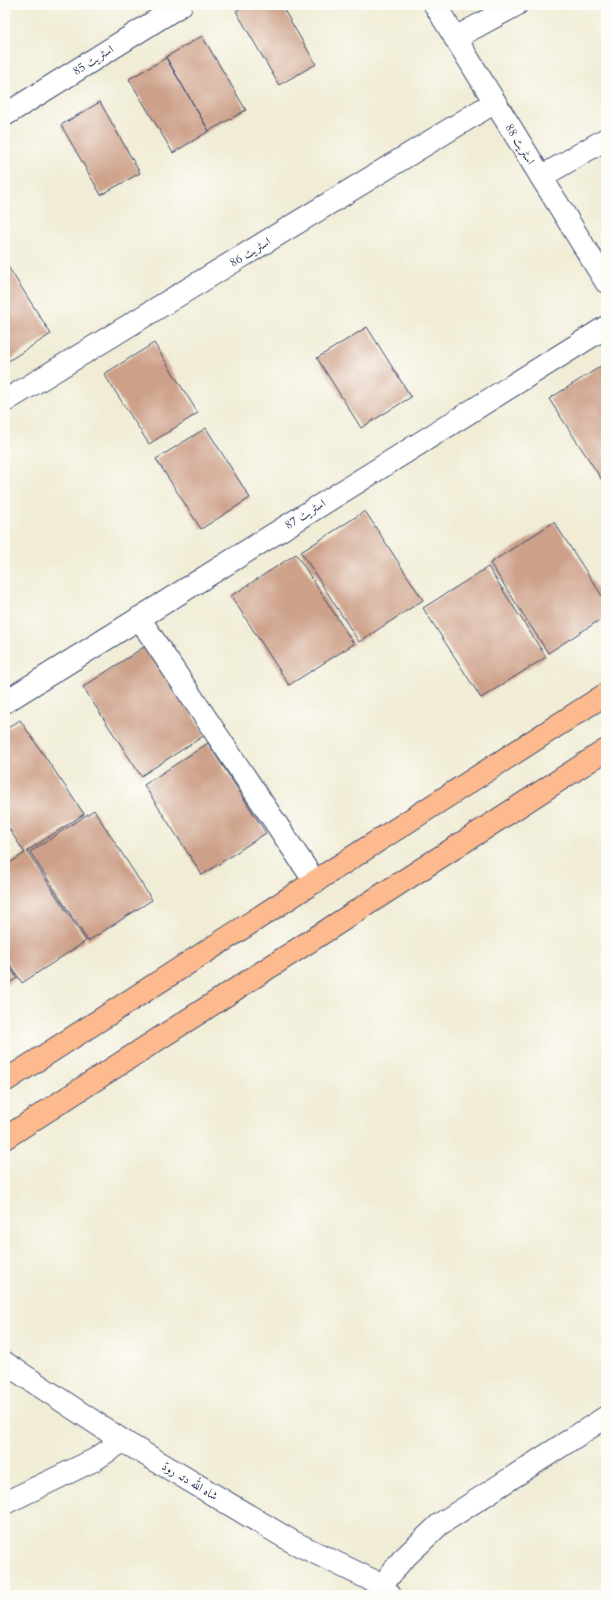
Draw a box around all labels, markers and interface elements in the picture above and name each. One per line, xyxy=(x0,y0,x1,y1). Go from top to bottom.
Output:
street label: اسٹریٹ 85 xyxy=(70,41,117,79)
street label: اسٹریٹ 88 xyxy=(501,120,539,168)
street label: اسٹریٹ 86 xyxy=(226,233,274,271)
street label: اسٹریٹ 87 xyxy=(282,495,329,533)
street label: شاہ اللہ دتہ روڈ xyxy=(159,1456,222,1504)

